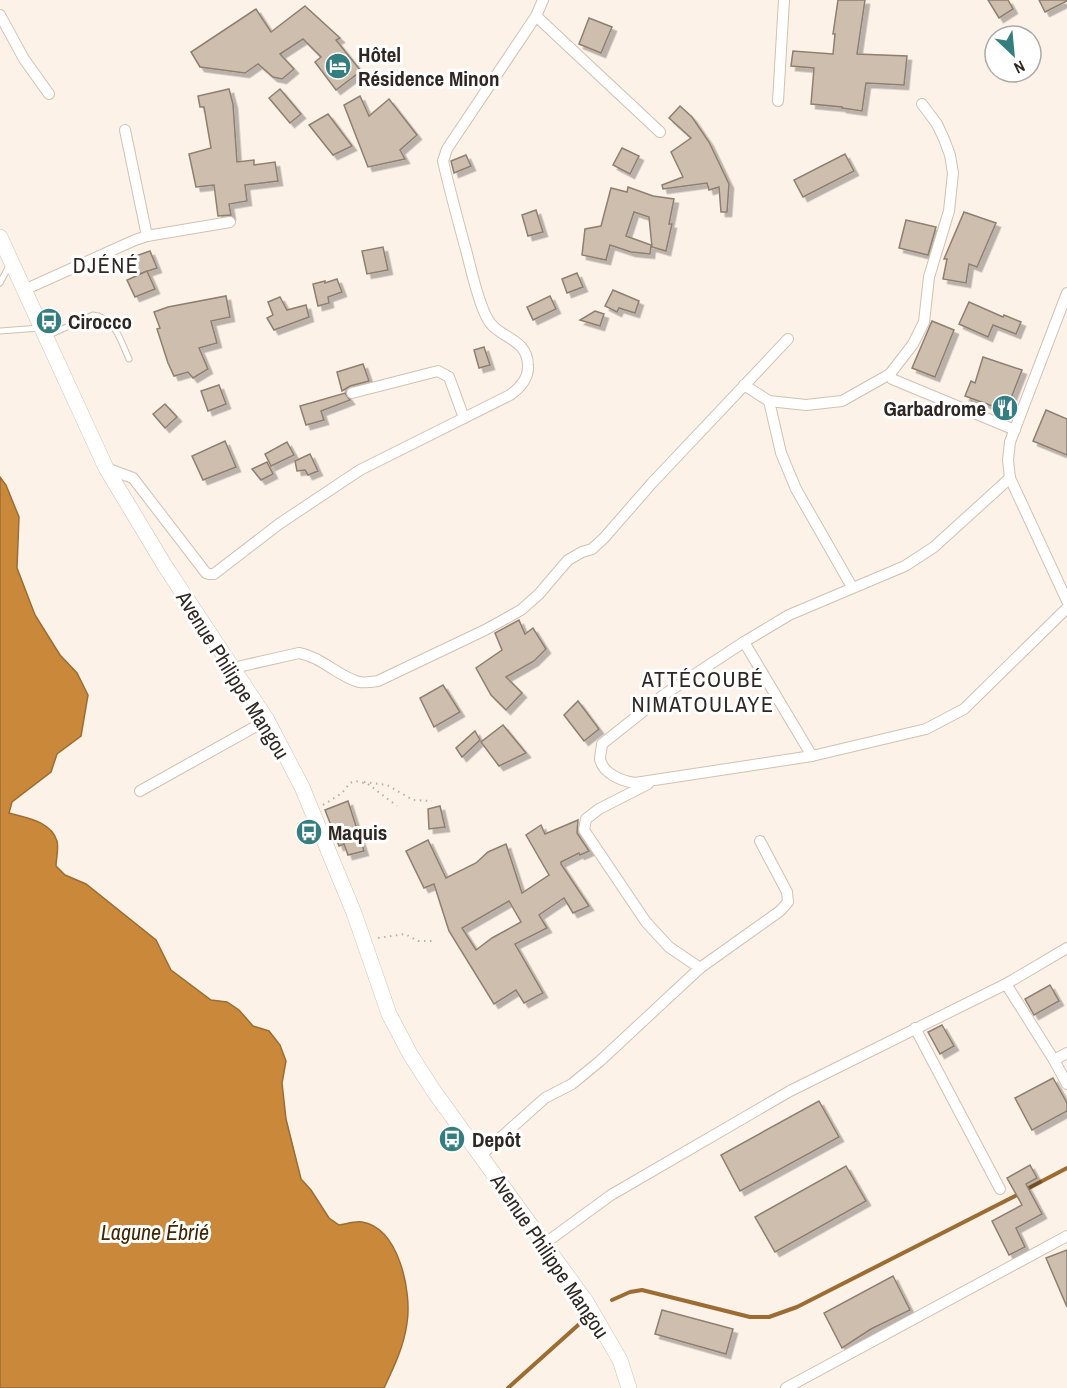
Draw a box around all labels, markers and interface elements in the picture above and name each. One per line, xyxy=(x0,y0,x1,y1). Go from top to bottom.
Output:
north arrow xyxy=(983,24,1043,84)
place label: Hôtel Résidence Minon xyxy=(358,40,500,93)
hotel icon: Hôtel Résidence Minon xyxy=(323,51,353,81)
text: N xyxy=(1010,56,1029,79)
district label: DJÉNÉ xyxy=(73,250,139,280)
bus stop icon: Cirocco xyxy=(34,306,64,336)
place label: Cirocco xyxy=(68,307,132,336)
restaurant icon: Garbadrome xyxy=(990,393,1020,423)
place label: Garbadrome xyxy=(884,394,986,423)
street label: Avenue Philippe Mangou xyxy=(169,585,296,765)
district label: ATTÉCOUBÉ NIMATOULAYE xyxy=(632,664,774,719)
bus stop icon: Maquis xyxy=(294,817,324,847)
place label: Maquis xyxy=(328,818,387,847)
bus stop icon: Depôt xyxy=(437,1124,467,1154)
place label: Depôt xyxy=(472,1125,521,1154)
street label: Avenue Philippe Mangou xyxy=(483,1167,616,1344)
water label: Lagune Ébrié xyxy=(101,1217,209,1247)

